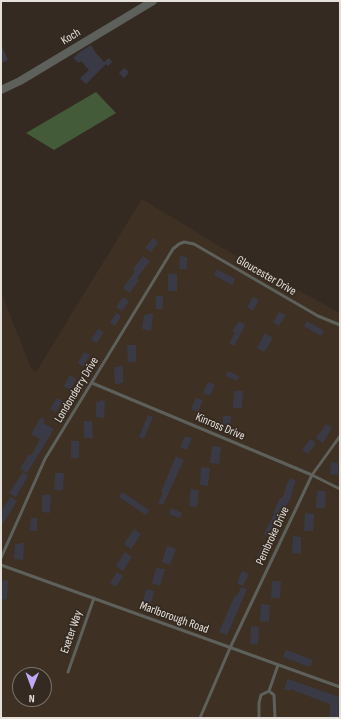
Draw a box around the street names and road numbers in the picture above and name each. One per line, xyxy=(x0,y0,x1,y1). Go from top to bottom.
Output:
street label: Koch xyxy=(59,26,83,48)
street label: Gloucester Drive xyxy=(233,253,299,299)
street label: Londonderry Drive xyxy=(52,355,102,425)
street label: Kinross Drive xyxy=(193,410,247,444)
street label: Pembroke Drive xyxy=(253,504,293,568)
street label: Marlborough Road xyxy=(137,599,211,637)
street label: Exeter Way xyxy=(58,609,86,655)

